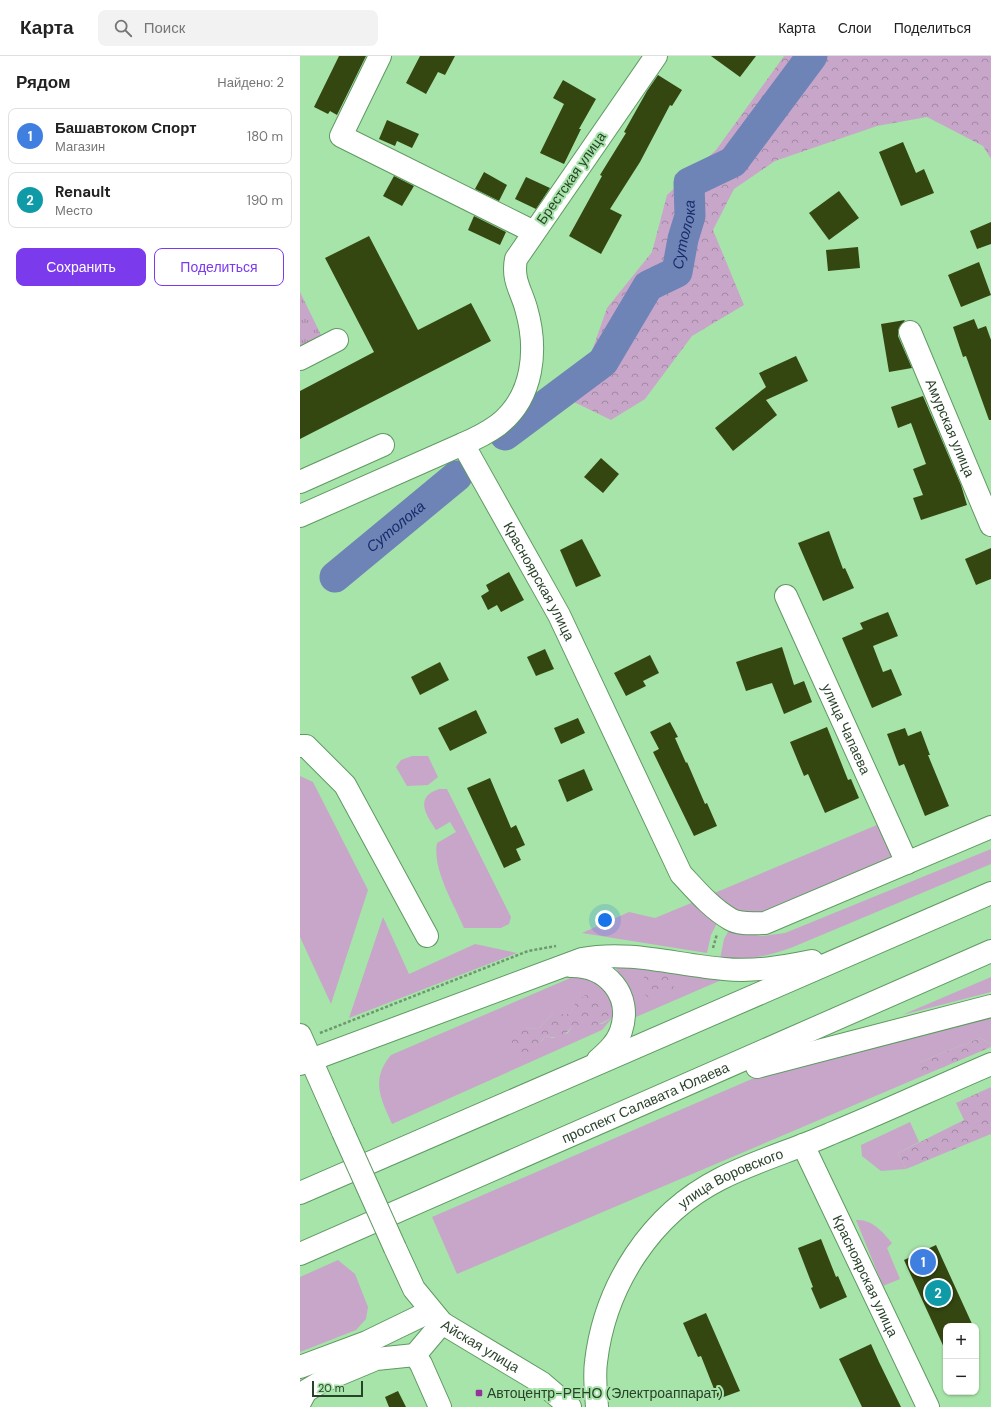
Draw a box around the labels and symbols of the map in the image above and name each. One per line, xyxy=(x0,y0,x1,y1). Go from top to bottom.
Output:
street label: Брестская улица xyxy=(532,128,610,228)
water label: Сутолока xyxy=(668,200,700,271)
street label: Амурская улица xyxy=(922,376,979,480)
water label: Сутолока xyxy=(362,496,429,557)
street label: Красноярская улица xyxy=(499,519,579,644)
street label: улица Чапаева xyxy=(818,681,875,777)
your location xyxy=(595,910,615,930)
street label: проспект Салавата Юлаева xyxy=(559,1058,732,1147)
street label: улица Воровского xyxy=(674,1144,786,1212)
street label: Красноярская улица xyxy=(829,1212,902,1340)
pin: 1 xyxy=(910,1247,936,1277)
pin: 2 xyxy=(925,1278,951,1308)
street label: Айская улица xyxy=(438,1316,523,1377)
scale bar xyxy=(312,1379,363,1398)
place label: Автоцентр-РЕНО (Электроаппарат) xyxy=(487,1384,723,1402)
marker: Автоцентр-РЕНО (Электроаппарат) xyxy=(474,1388,484,1398)

